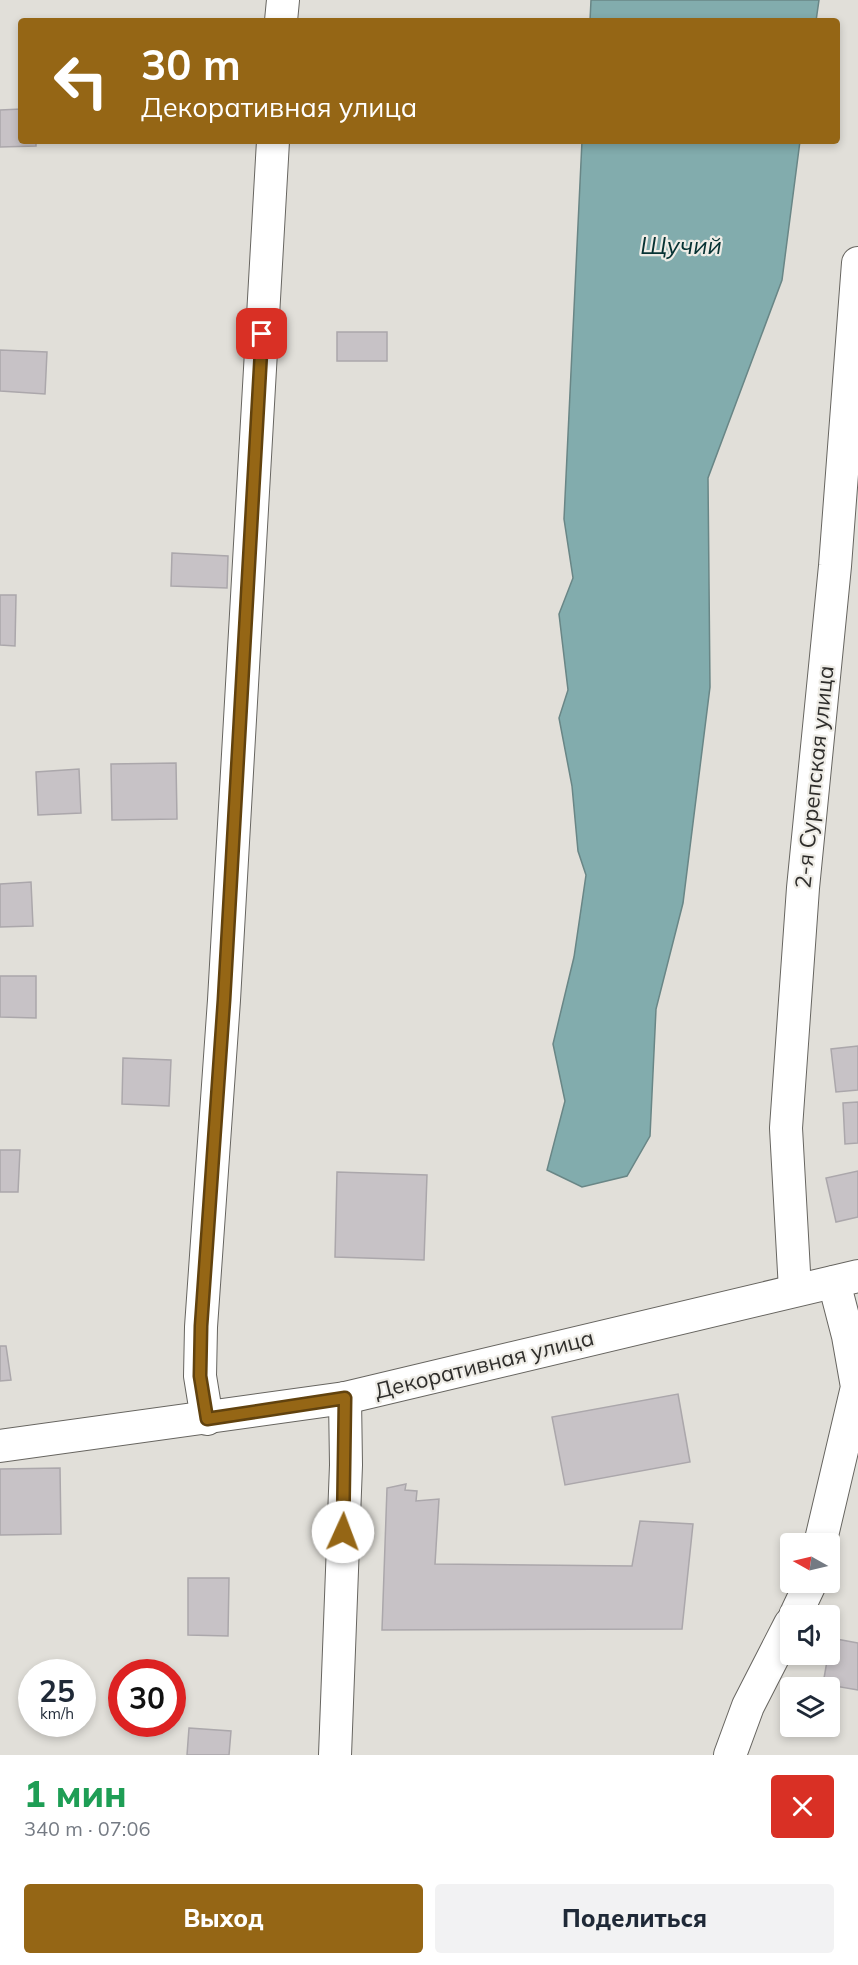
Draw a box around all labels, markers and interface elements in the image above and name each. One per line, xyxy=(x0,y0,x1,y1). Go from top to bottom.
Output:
text: 30 m xyxy=(141,38,241,91)
icon: left xyxy=(42,42,120,120)
text: Декоративная улица xyxy=(141,90,417,124)
water label: Щучий xyxy=(640,230,722,260)
pin xyxy=(236,308,287,359)
icon: arrive xyxy=(245,317,278,350)
street label: 2-я Сурепская улица xyxy=(788,664,840,890)
street label: Декоративная улица xyxy=(371,1323,597,1405)
position arrow xyxy=(311,1500,375,1564)
north arrow xyxy=(780,1533,840,1593)
map controls xyxy=(780,1533,840,1737)
button: sound xyxy=(780,1605,840,1665)
speed limit sign: 30 xyxy=(108,1659,186,1737)
text: 25 xyxy=(39,1672,75,1710)
button: layers xyxy=(780,1677,840,1737)
text: km/h xyxy=(40,1704,74,1723)
text: 1 мин xyxy=(24,1771,127,1816)
button: close xyxy=(771,1775,834,1838)
text: 340 m · 07:06 xyxy=(24,1816,150,1841)
button: Выход xyxy=(24,1884,423,1953)
button: Поделиться xyxy=(435,1884,834,1953)

